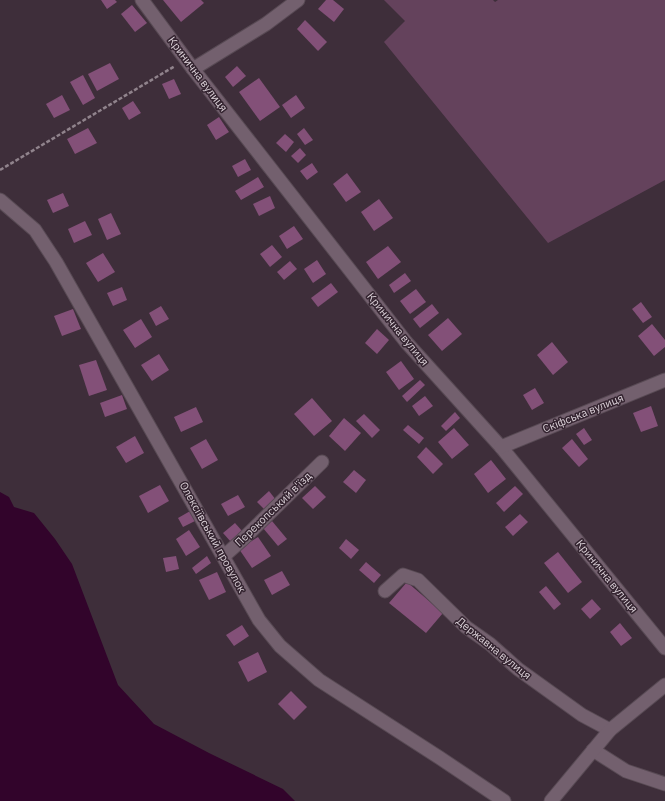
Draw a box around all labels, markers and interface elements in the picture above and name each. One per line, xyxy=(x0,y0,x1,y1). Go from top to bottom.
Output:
street label: Кринична вулиця xyxy=(165,34,231,114)
street label: Кринична вулиця xyxy=(364,289,432,369)
street label: Скіфська вулиця xyxy=(540,390,626,436)
street label: Перекопський в'їзд xyxy=(232,469,315,549)
street label: Олексіївський провулок xyxy=(177,479,249,595)
street label: Кринична вулиця xyxy=(573,536,641,616)
street label: Державна вулиця xyxy=(454,614,534,682)

